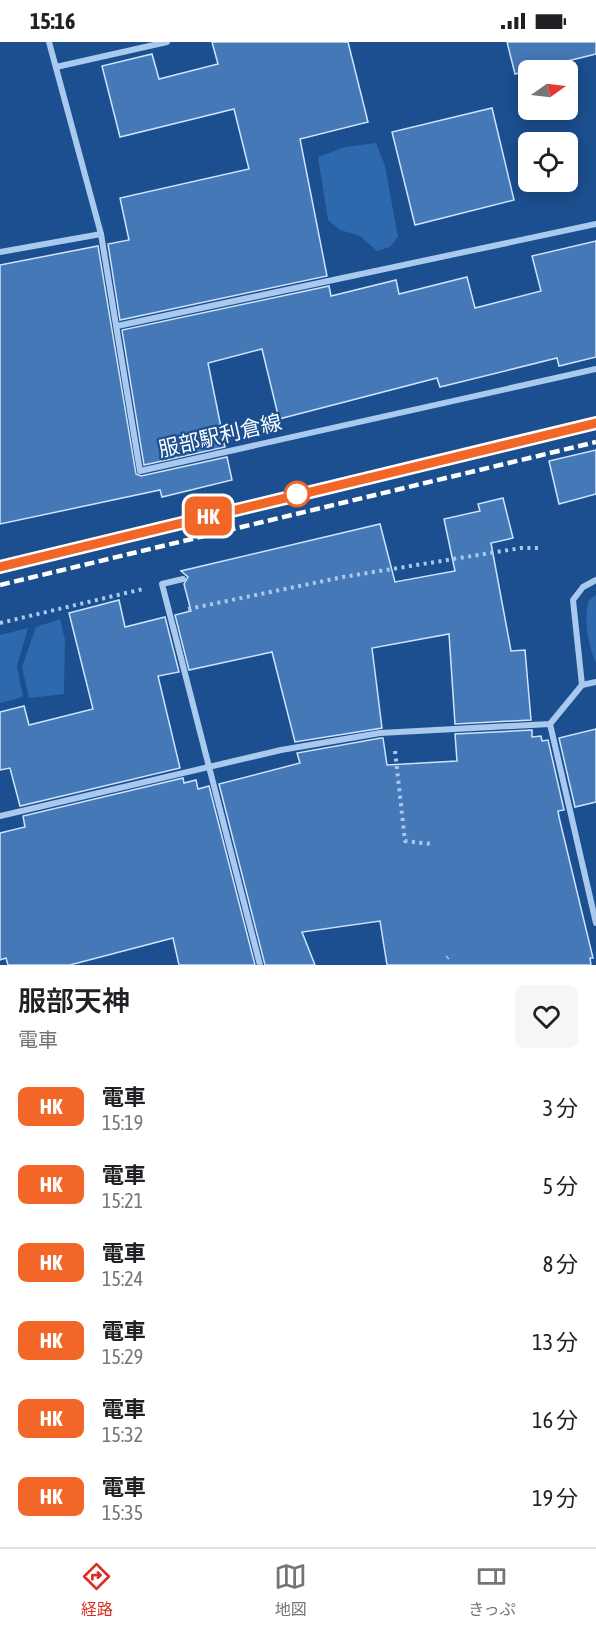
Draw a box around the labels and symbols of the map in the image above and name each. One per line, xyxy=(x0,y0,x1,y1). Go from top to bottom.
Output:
north arrow xyxy=(518,60,578,120)
street label: 服部駅利倉線 xyxy=(156,409,284,461)
unlabelled marker xyxy=(284,481,310,507)
line badge: HK xyxy=(181,496,235,536)

